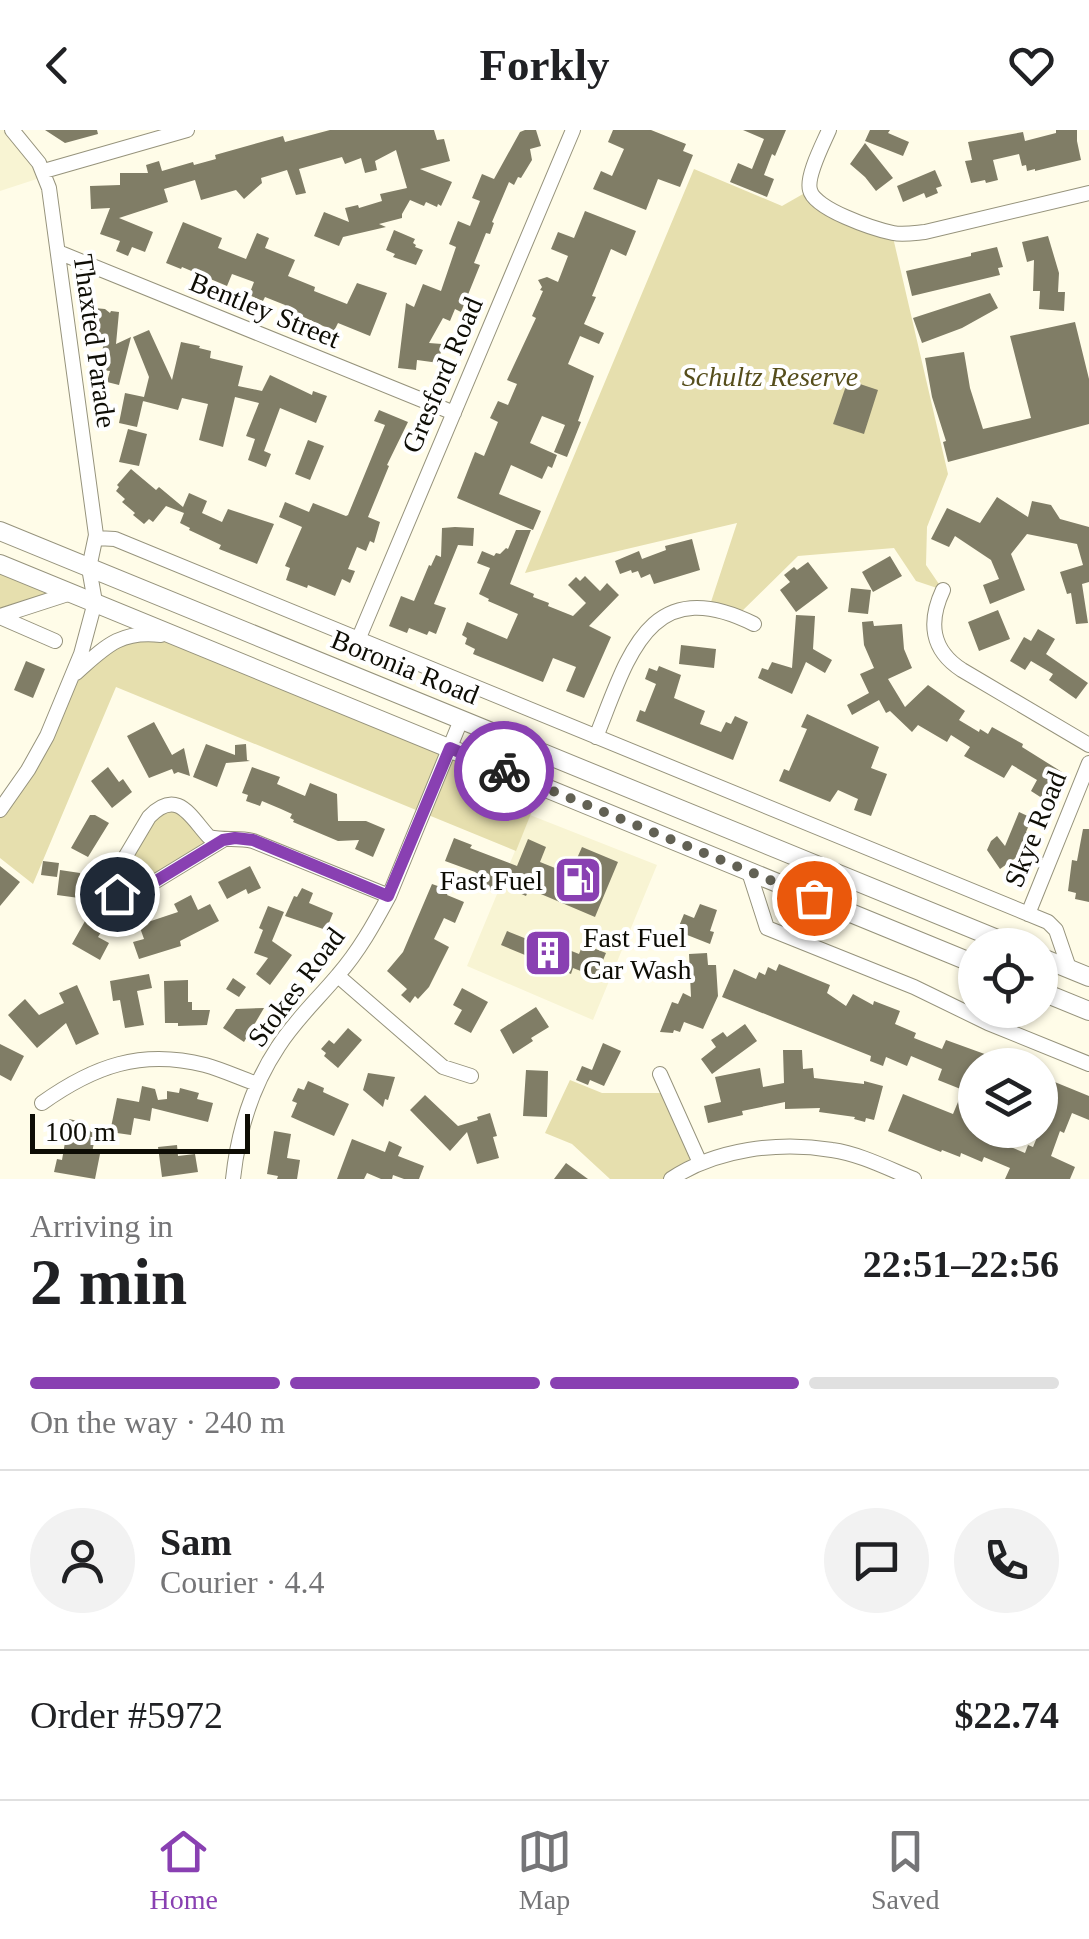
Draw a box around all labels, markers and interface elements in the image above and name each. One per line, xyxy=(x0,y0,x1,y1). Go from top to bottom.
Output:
icon: back xyxy=(30,38,85,93)
icon: heart xyxy=(1004,38,1059,93)
text: Forkly xyxy=(480,40,610,90)
street label: Thaxted Parade xyxy=(67,252,123,430)
street label: Bentley Street xyxy=(185,266,345,354)
street label: Gresford Road xyxy=(395,293,489,457)
park label: Schultz Reserve xyxy=(682,361,858,392)
street label: Boronia Road xyxy=(327,623,483,711)
courier xyxy=(454,721,554,821)
icon: bike xyxy=(477,744,532,799)
street label: Skye Road xyxy=(998,767,1072,891)
pin xyxy=(75,852,160,937)
fuel station icon: Fast Fuel xyxy=(552,854,604,906)
pin xyxy=(772,856,857,941)
place label: Fast Fuel xyxy=(440,865,543,896)
icon: home xyxy=(90,867,145,922)
icon: bag xyxy=(787,871,842,926)
street label: Stokes Road xyxy=(241,921,351,1053)
place label: Fast Fuel Car Wash xyxy=(583,922,691,985)
building icon: Fast Fuel Car Wash xyxy=(522,927,574,979)
map controls xyxy=(958,928,1058,1148)
button: locate xyxy=(958,928,1058,1028)
button: layers xyxy=(958,1048,1058,1148)
scale bar xyxy=(30,1109,250,1154)
text: 100 m xyxy=(45,1116,116,1147)
text: Arriving in xyxy=(30,1208,173,1244)
text: 22:51–22:56 xyxy=(863,1243,1059,1285)
text: 2 min xyxy=(30,1246,187,1318)
text: On the way · 240 m xyxy=(30,1404,285,1440)
button: person xyxy=(30,1508,135,1613)
button: chat xyxy=(824,1508,929,1613)
button: phone xyxy=(954,1508,1059,1613)
text: Sam xyxy=(160,1521,232,1563)
text: Courier · 4.4 xyxy=(160,1564,324,1600)
text: Order #5972 xyxy=(30,1694,223,1736)
text: $22.74 xyxy=(955,1694,1059,1736)
tab: Home xyxy=(150,1824,218,1916)
tab: Map xyxy=(517,1824,572,1916)
tab: Saved xyxy=(871,1824,939,1916)

